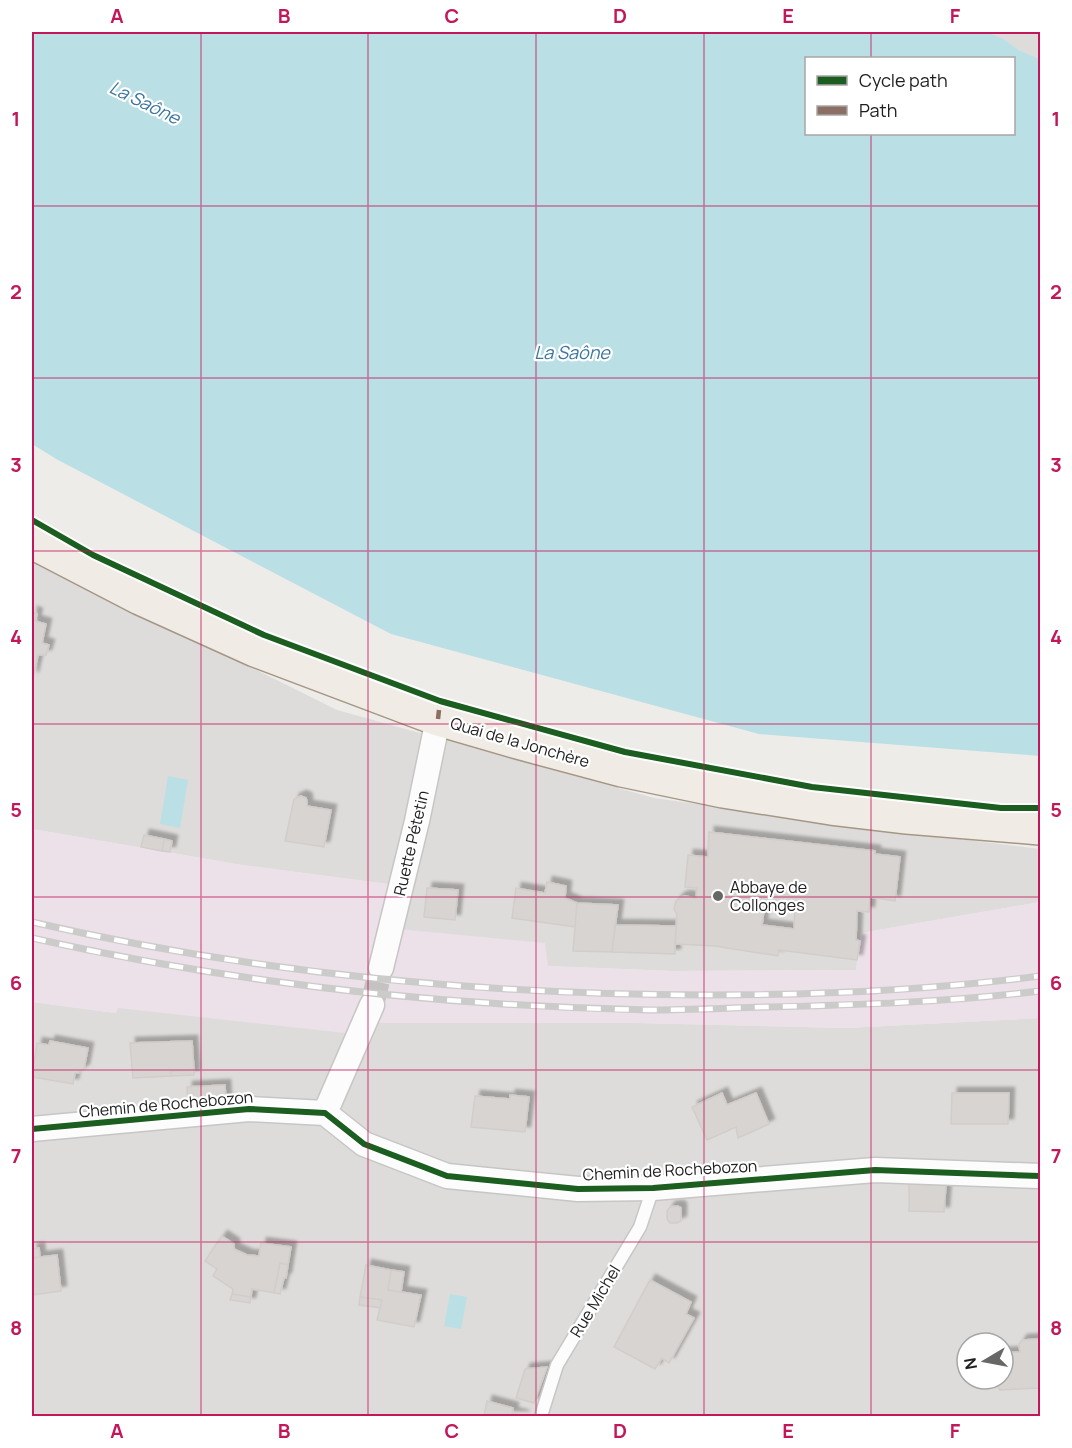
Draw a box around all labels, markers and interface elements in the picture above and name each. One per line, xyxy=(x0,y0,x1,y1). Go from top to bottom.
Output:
text: A xyxy=(110,2,124,29)
text: B xyxy=(278,2,291,29)
text: C xyxy=(445,2,459,29)
text: D xyxy=(613,2,627,29)
text: E xyxy=(782,2,794,29)
text: F xyxy=(950,2,961,29)
legend xyxy=(805,57,1015,135)
text: Cycle path xyxy=(859,68,948,92)
water label: La Saône xyxy=(106,75,186,130)
text: Path xyxy=(859,98,897,122)
text: 1 xyxy=(12,105,20,132)
text: 1 xyxy=(1052,105,1060,132)
text: 2 xyxy=(10,278,22,305)
text: 2 xyxy=(1050,278,1062,305)
water label: La Saône xyxy=(534,340,611,364)
text: 3 xyxy=(10,451,22,478)
text: 3 xyxy=(1050,451,1062,478)
text: 4 xyxy=(10,623,22,650)
text: 4 xyxy=(1050,623,1062,650)
street label: Quai de la Jonchère xyxy=(448,712,592,772)
street label: Ruette Pétetin xyxy=(388,788,434,898)
text: 5 xyxy=(10,796,22,823)
text: 5 xyxy=(1050,796,1062,823)
place label: Abbaye de Collonges xyxy=(730,876,807,916)
marker: Abbaye de Collonges xyxy=(711,889,725,903)
text: 6 xyxy=(10,969,22,996)
text: 6 xyxy=(1050,969,1062,996)
street label: Chemin de Rochebozon xyxy=(78,1085,254,1123)
text: 7 xyxy=(11,1142,21,1169)
text: 7 xyxy=(1051,1142,1061,1169)
street label: Chemin de Rochebozon xyxy=(582,1154,758,1186)
street label: Rue Michel xyxy=(565,1261,625,1341)
text: 8 xyxy=(10,1314,22,1341)
text: 8 xyxy=(1050,1314,1062,1341)
north arrow xyxy=(955,1331,1015,1391)
text: N xyxy=(958,1356,982,1371)
text: A xyxy=(110,1417,124,1444)
text: B xyxy=(278,1417,291,1444)
text: C xyxy=(445,1417,459,1444)
text: D xyxy=(613,1417,627,1444)
text: E xyxy=(782,1417,794,1444)
text: F xyxy=(950,1417,961,1444)

